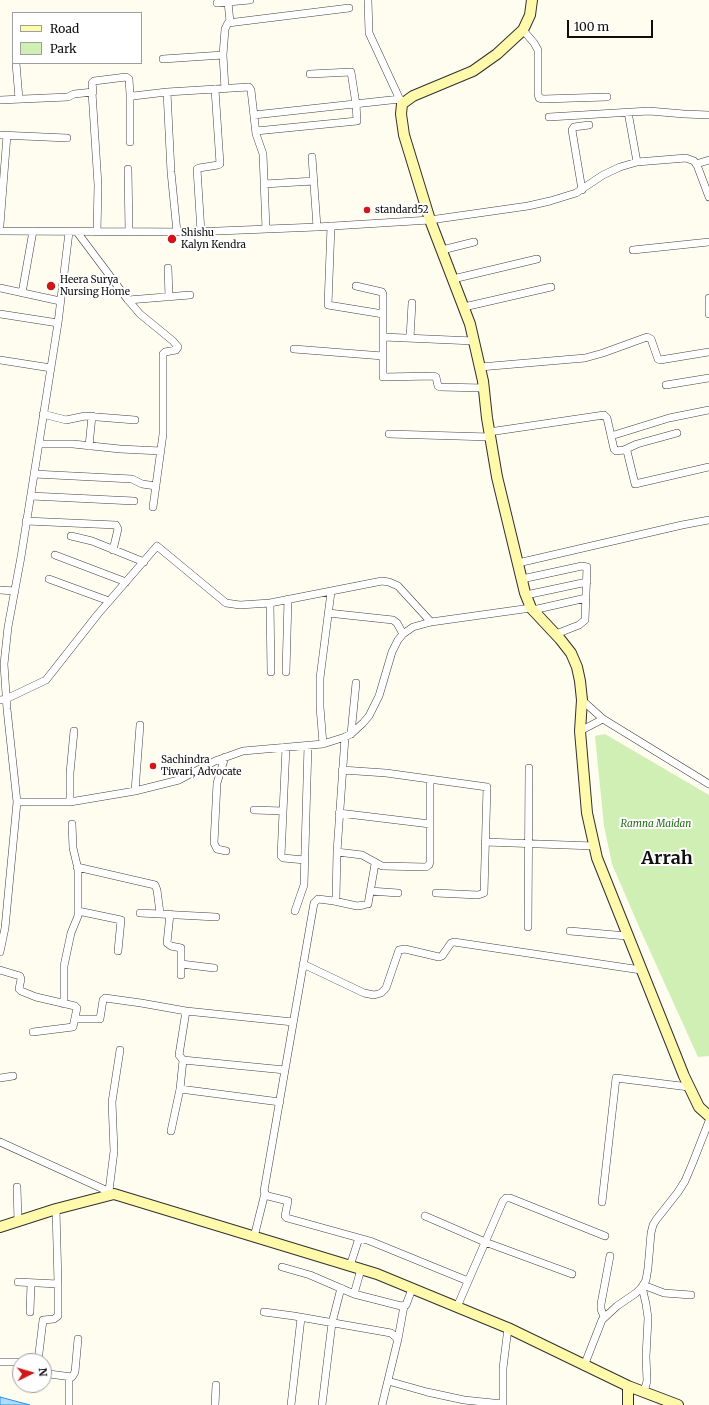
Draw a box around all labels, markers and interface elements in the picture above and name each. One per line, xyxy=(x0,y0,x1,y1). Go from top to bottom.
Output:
legend xyxy=(12,12,142,64)
scale bar xyxy=(569,12,655,38)
text: 100 m xyxy=(574,19,609,34)
text: Road xyxy=(50,21,79,36)
text: Park xyxy=(50,41,77,56)
place label: standard52 xyxy=(375,204,429,216)
marker: standard52 xyxy=(362,205,372,215)
place label: Shishu Kalyn Kendra xyxy=(181,227,246,250)
marker: Shishu Kalyn Kendra xyxy=(166,233,178,245)
place label: Heera Surya Nursing Home xyxy=(60,274,130,298)
marker: Heera Surya Nursing Home xyxy=(45,280,57,292)
place label: Sachindra Tiwari, Advocate xyxy=(161,754,241,778)
marker: Sachindra Tiwari, Advocate xyxy=(148,761,158,771)
park label: Ramna Maidan xyxy=(621,818,691,830)
district label: Arrah xyxy=(641,848,693,870)
north arrow xyxy=(12,1353,52,1393)
text: N xyxy=(36,1367,50,1377)

